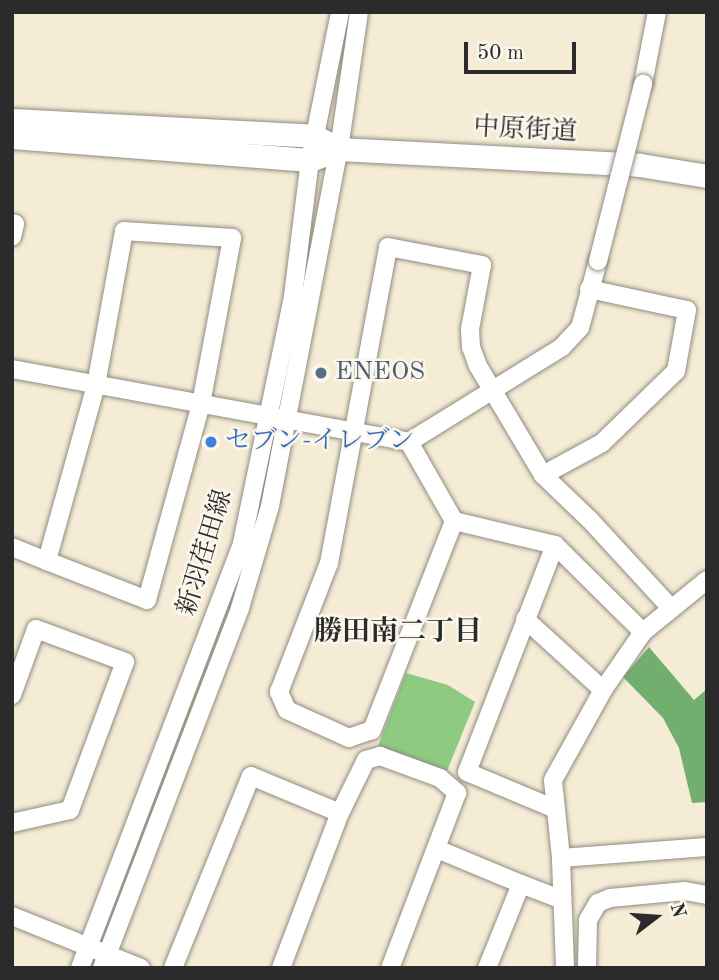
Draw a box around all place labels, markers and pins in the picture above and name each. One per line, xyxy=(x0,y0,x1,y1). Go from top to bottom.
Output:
place label: ENEOS xyxy=(335,357,425,389)
marker: ENEOS xyxy=(313,365,329,381)
place label: セブン-イレブン xyxy=(225,426,417,458)
marker: セブン-イレブン xyxy=(203,434,219,450)

